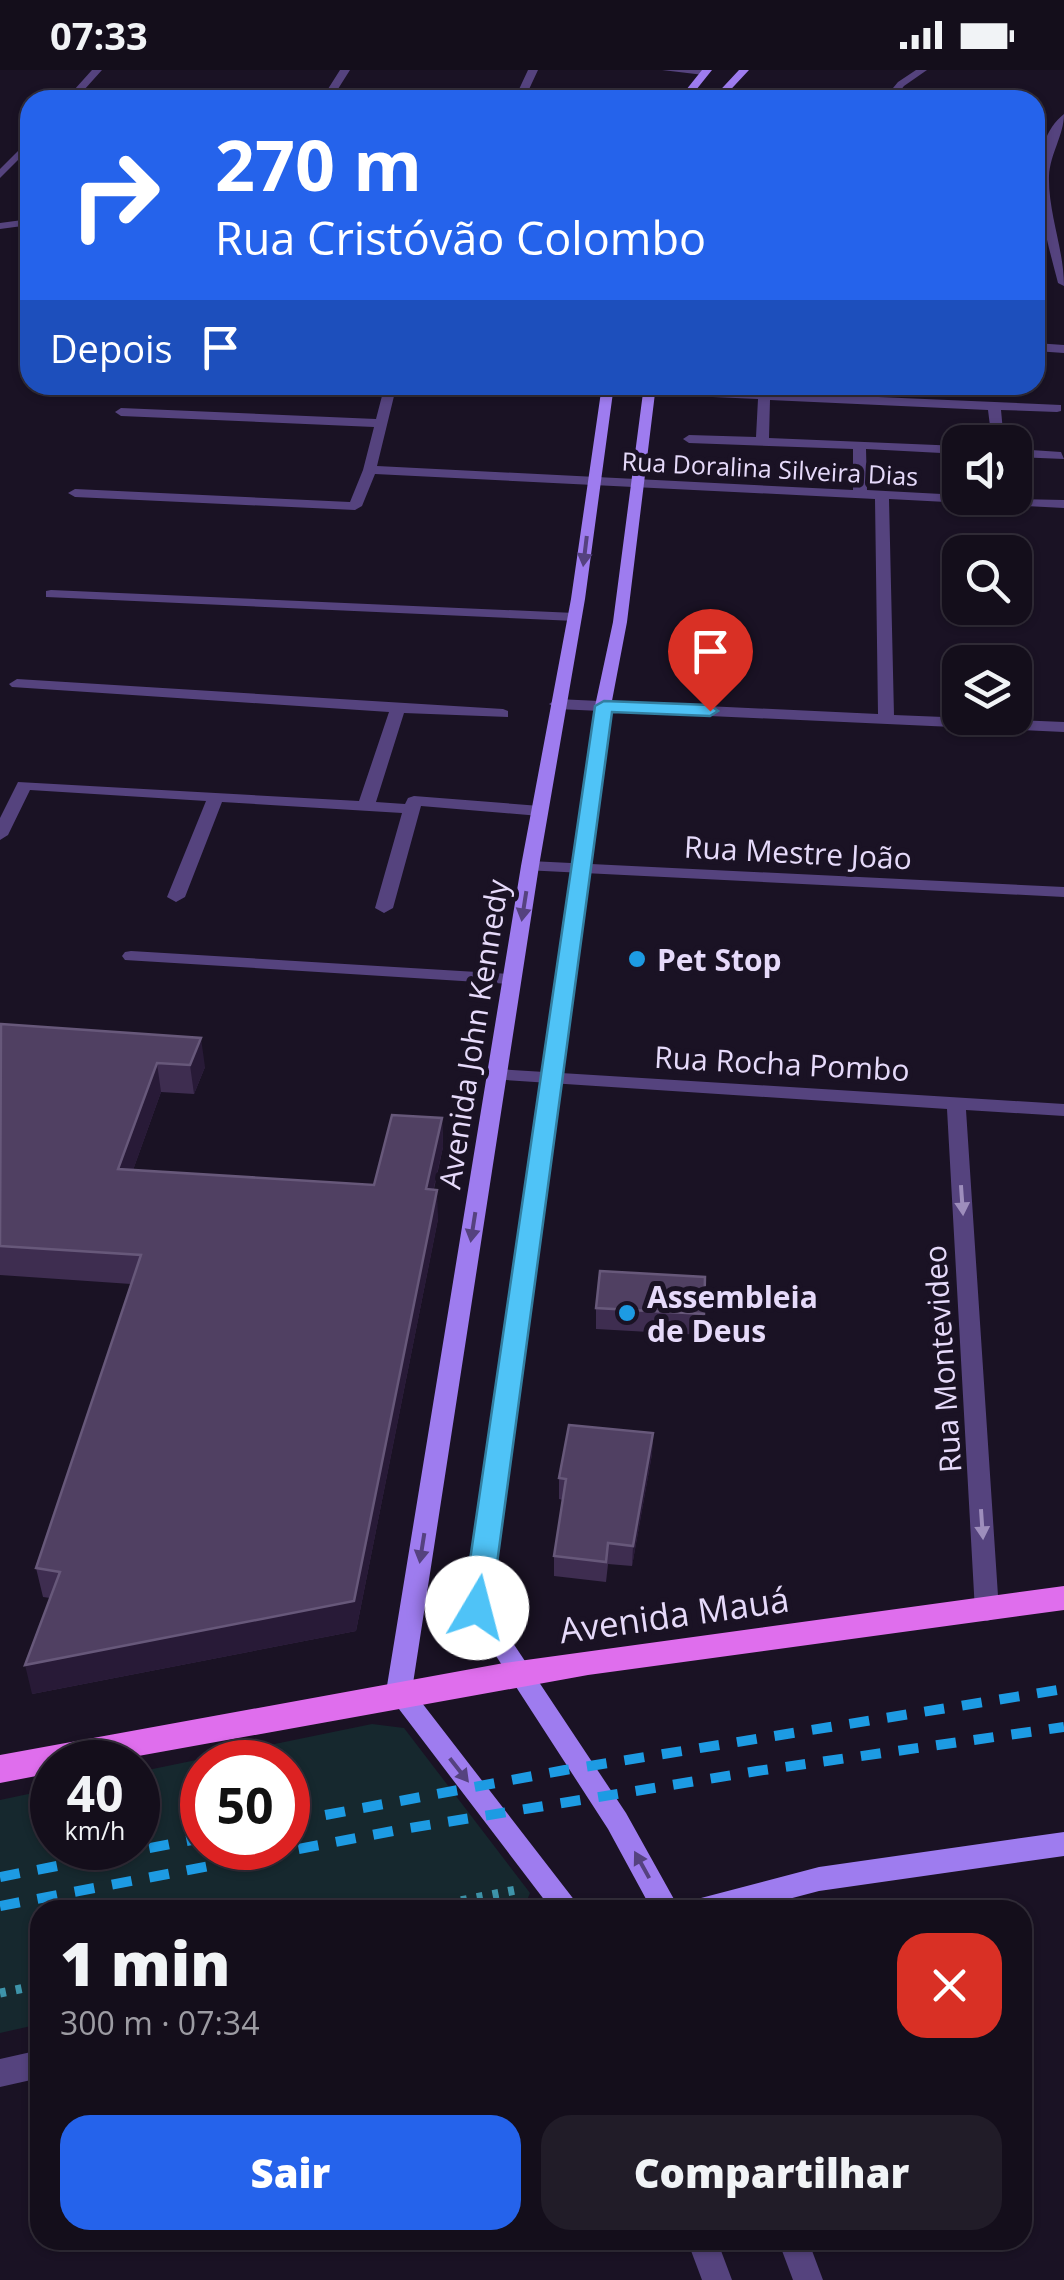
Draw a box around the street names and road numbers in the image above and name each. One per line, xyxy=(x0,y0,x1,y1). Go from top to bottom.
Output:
street label: Rua Doralina Silveira Dias xyxy=(621,443,919,493)
street label: Rua Mestre João xyxy=(683,826,913,878)
street label: Avenida John Kennedy xyxy=(428,875,518,1192)
street label: Rua Rocha Pombo xyxy=(653,1036,911,1090)
street label: Rua Montevideo xyxy=(914,1244,970,1474)
street label: Avenida Mauá xyxy=(556,1575,792,1653)

